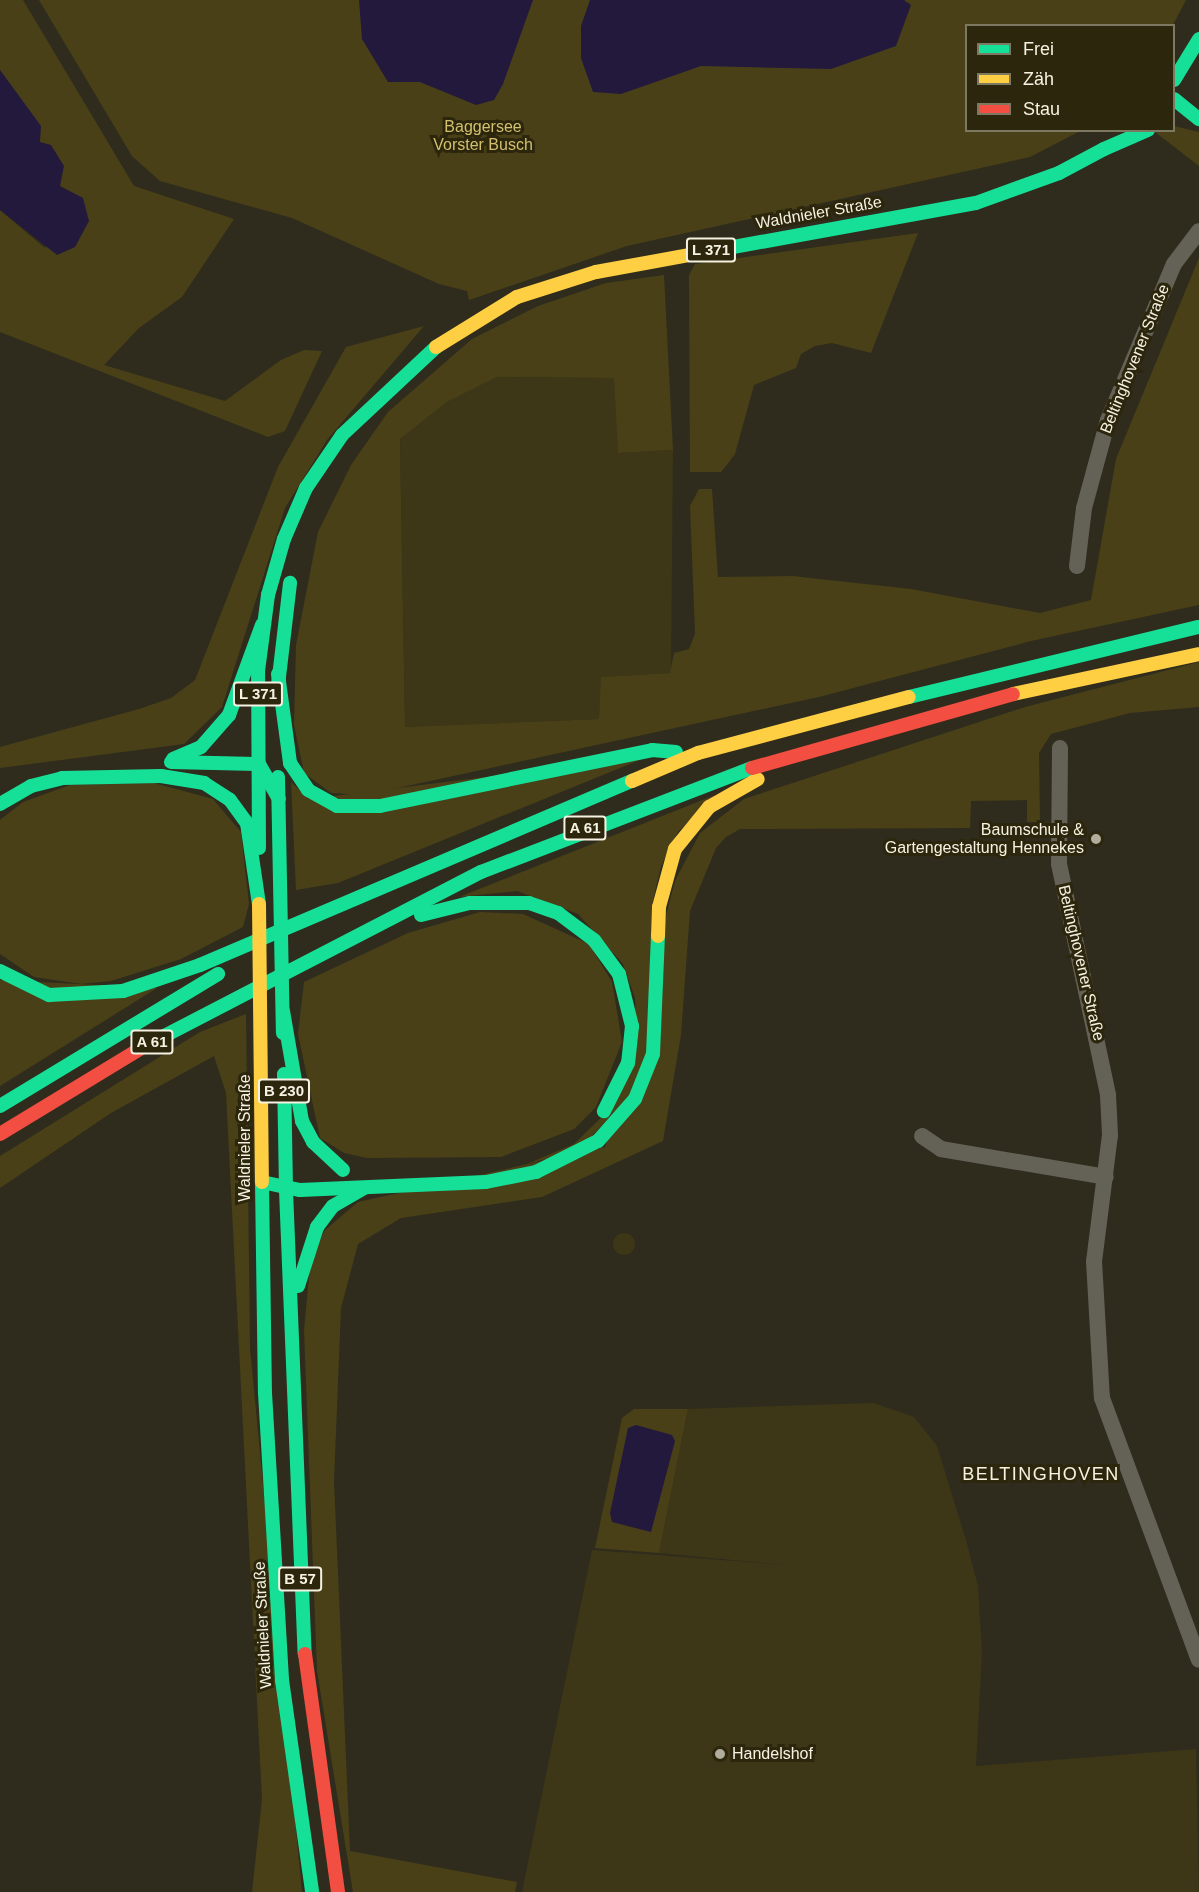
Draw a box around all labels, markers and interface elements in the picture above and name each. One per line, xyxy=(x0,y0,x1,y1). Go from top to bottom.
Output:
legend xyxy=(965,24,1175,132)
text: Frei xyxy=(1023,39,1054,59)
text: Zäh xyxy=(1023,69,1054,89)
text: Stau xyxy=(1023,99,1060,119)
park label: Baggersee Vorster Busch xyxy=(433,117,533,155)
street label: Waldnieler Straße xyxy=(755,192,883,234)
road number: L 371 xyxy=(686,238,736,262)
street label: Beltinghovener Straße xyxy=(1096,282,1174,436)
road number: L 371 xyxy=(232,682,284,706)
road number: A 61 xyxy=(562,816,608,840)
place label: Baumschule & Gartengestaltung Hennekes xyxy=(885,820,1084,858)
marker: Baumschule & Gartengestaltung Hennekes xyxy=(1089,832,1103,846)
street label: Beltinghovener Straße xyxy=(1054,883,1108,1043)
road number: A 61 xyxy=(130,1030,174,1054)
street label: Waldnieler Straße xyxy=(235,1074,255,1202)
road number: B 230 xyxy=(257,1079,311,1103)
district label: BELTINGHOVEN xyxy=(962,1463,1120,1485)
street label: Waldnieler Straße xyxy=(250,1561,276,1689)
road number: B 57 xyxy=(278,1567,322,1591)
place label: Handelshof xyxy=(732,1744,813,1764)
marker: Handelshof xyxy=(713,1747,727,1761)

